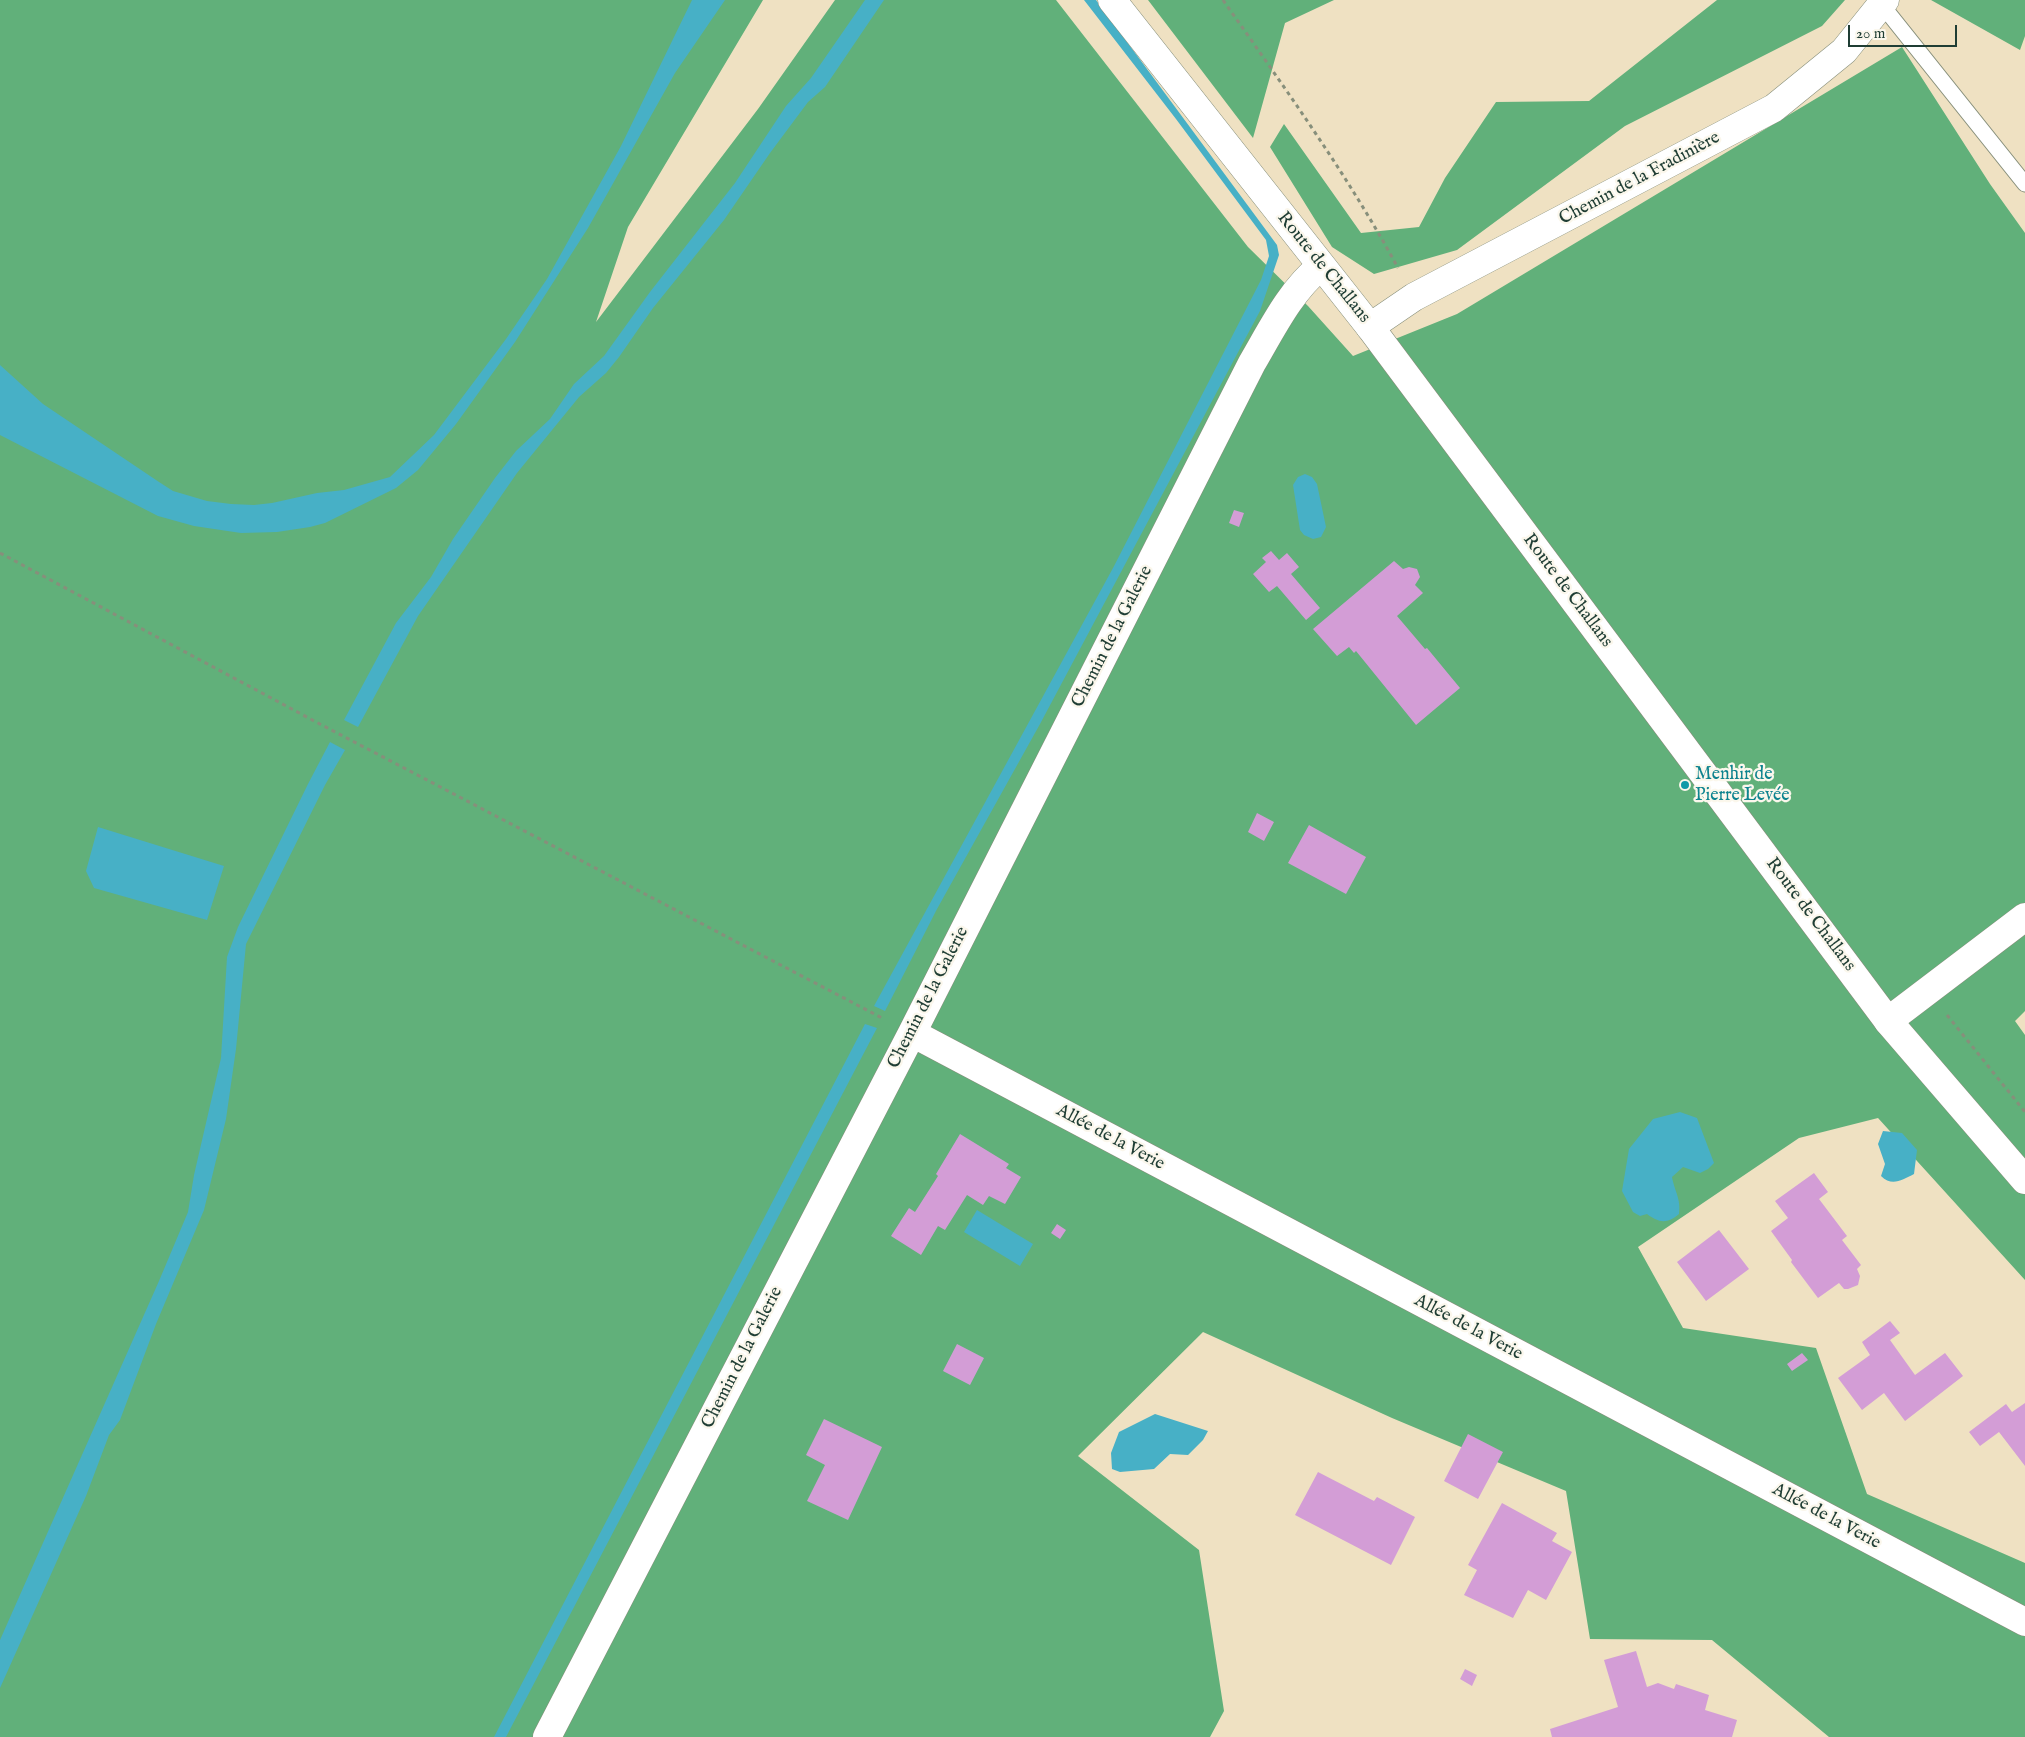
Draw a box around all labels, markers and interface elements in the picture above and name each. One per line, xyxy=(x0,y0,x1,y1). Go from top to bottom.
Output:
scale bar xyxy=(1850,15,1959,47)
text: 20 m xyxy=(1856,24,1885,43)
street label: Chemin de la Fradinière xyxy=(1556,128,1724,230)
street label: Route de Challans xyxy=(1272,208,1374,328)
street label: Route de Challans xyxy=(1517,530,1617,652)
street label: Chemin de la Galerie xyxy=(1068,563,1158,711)
place label: Menhir de Pierre Levée xyxy=(1695,764,1789,806)
marker: Menhir de Pierre Levée xyxy=(1679,779,1691,791)
street label: Route de Challans xyxy=(1760,854,1860,976)
street label: Chemin de la Galerie xyxy=(884,924,974,1072)
street label: Allée de la Verie xyxy=(1052,1100,1168,1176)
street label: Chemin de la Galerie xyxy=(698,1284,788,1432)
street label: Allée de la Verie xyxy=(1410,1290,1526,1366)
street label: Allée de la Verie xyxy=(1768,1479,1884,1555)

